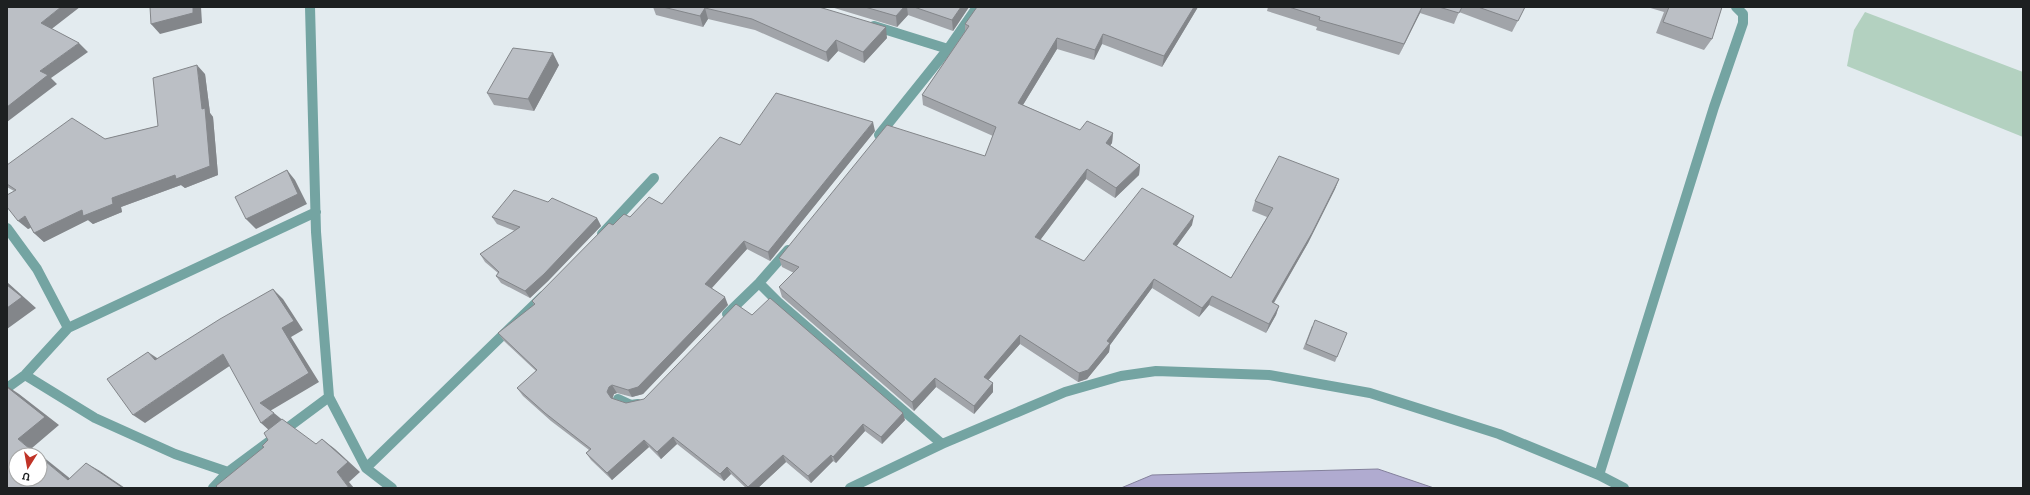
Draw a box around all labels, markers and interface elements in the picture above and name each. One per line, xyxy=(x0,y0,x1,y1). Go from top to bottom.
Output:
north arrow xyxy=(8,447,48,487)
text: U xyxy=(21,469,31,483)

